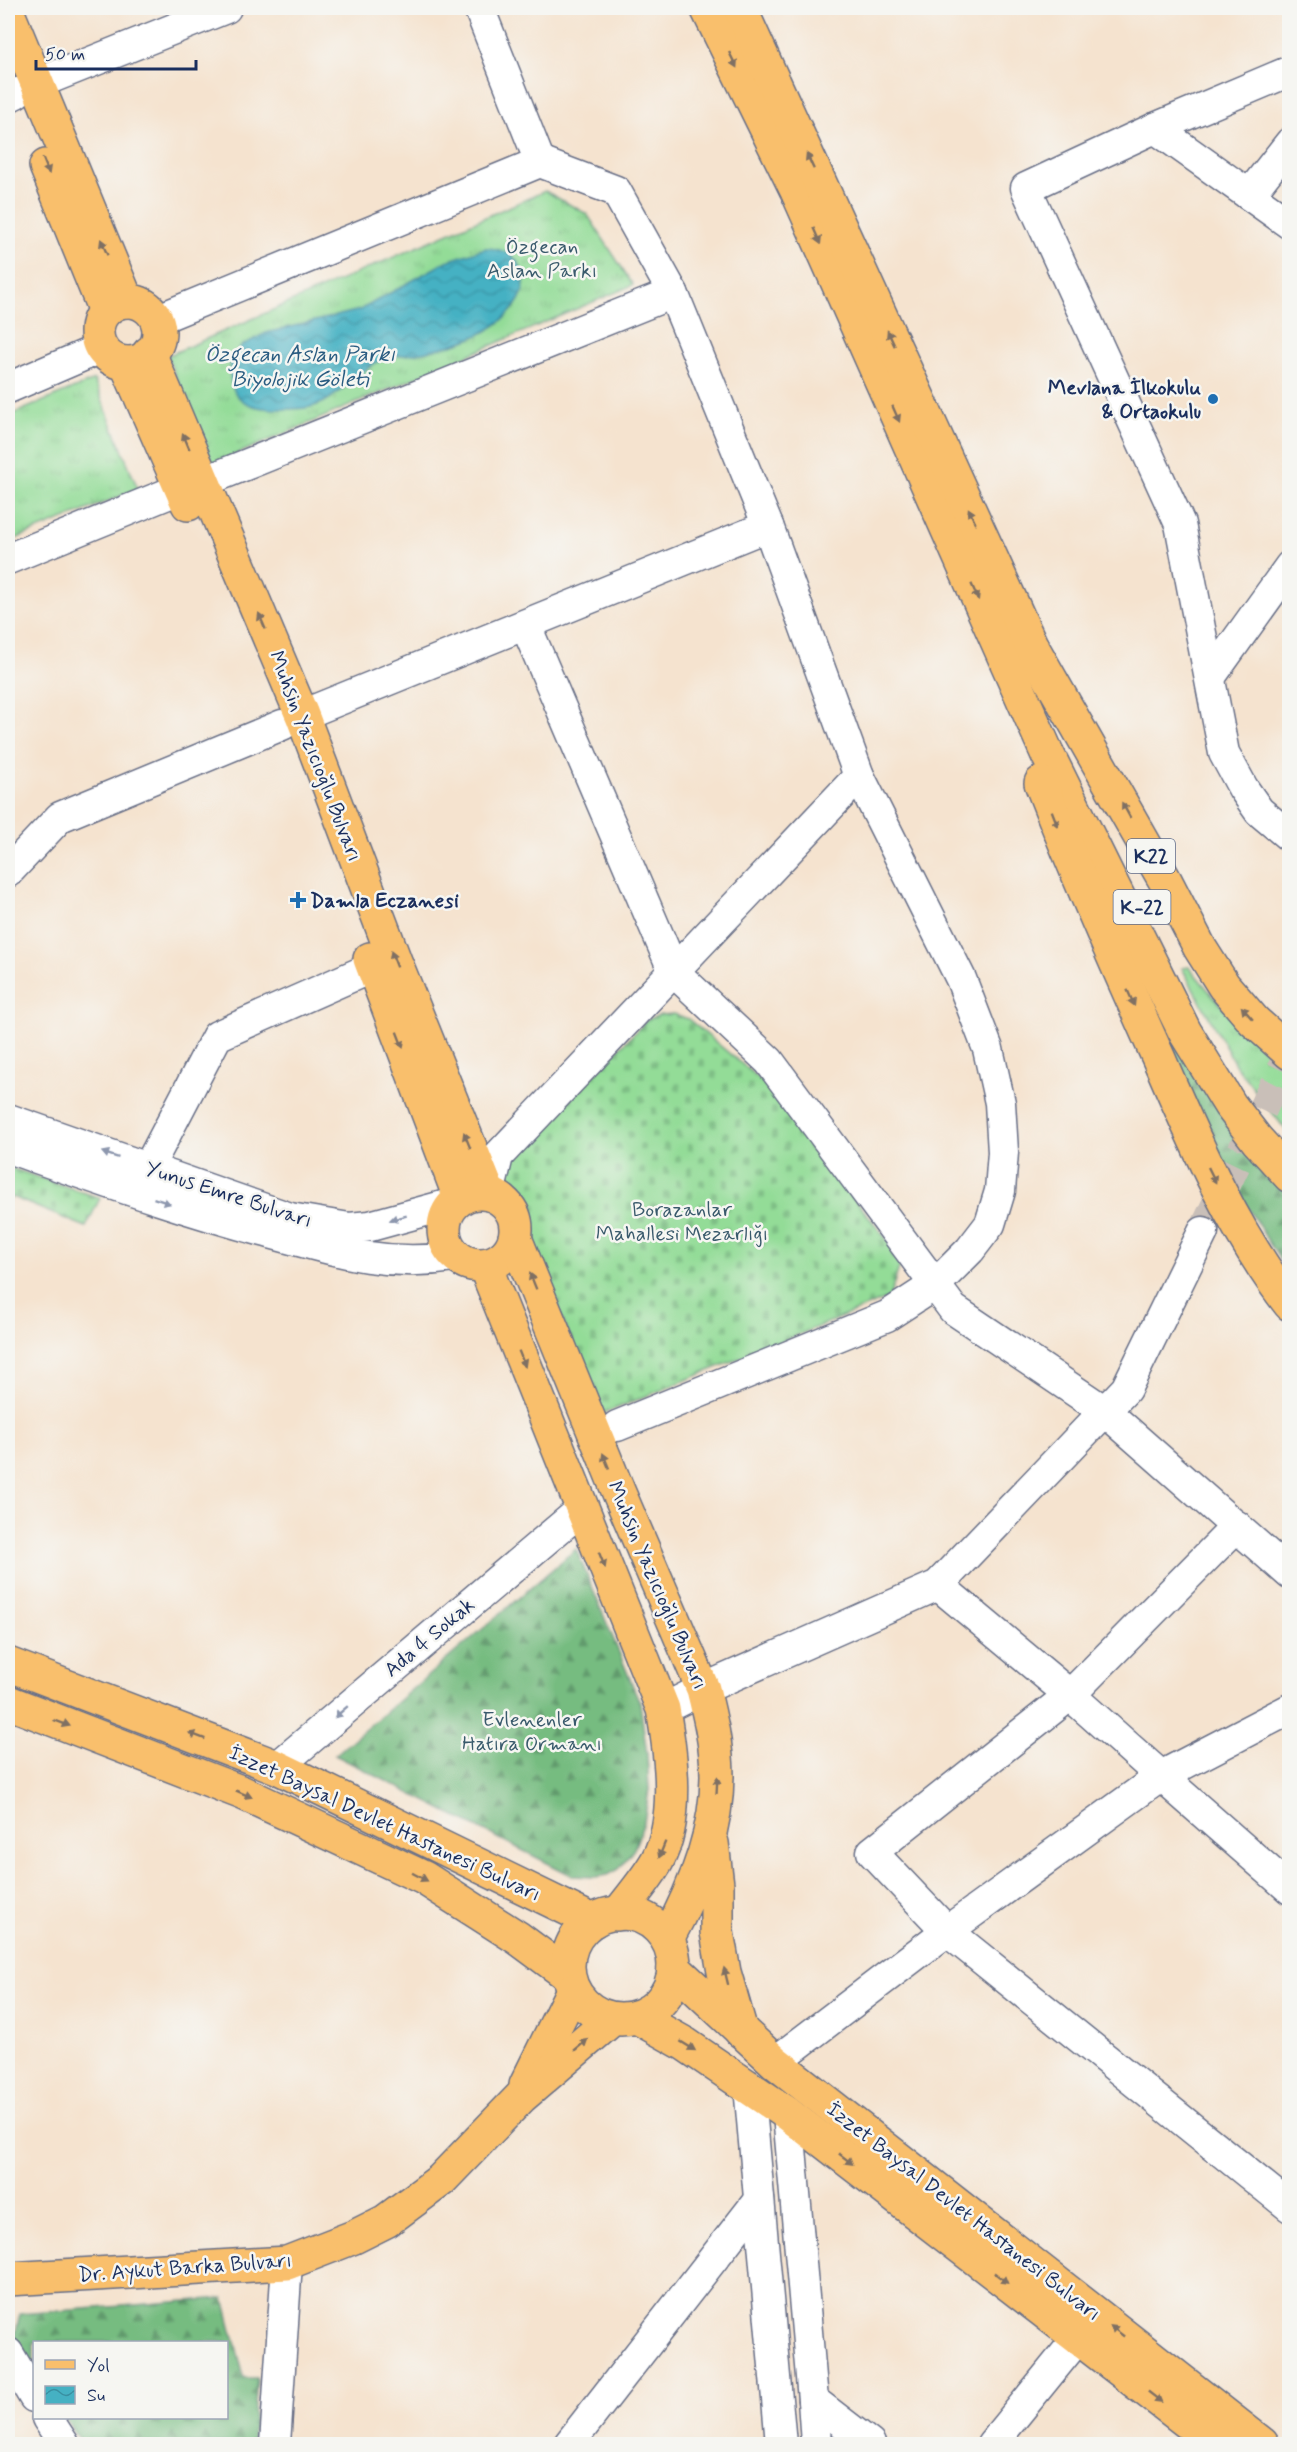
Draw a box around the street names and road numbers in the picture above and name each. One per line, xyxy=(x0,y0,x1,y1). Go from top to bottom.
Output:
street label: Muhsin Yazıcıoğlu Bulvarı xyxy=(262,647,368,866)
road number: K22 xyxy=(1127,839,1175,873)
road number: K-22 xyxy=(1114,890,1170,924)
street label: Yunus Emre Bulvarı xyxy=(142,1155,316,1235)
street label: Muhsin Yazıcıoğlu Bulvarı xyxy=(600,1477,714,1694)
street label: Ada 4 Sokak xyxy=(378,1592,481,1684)
street label: İzzet Baysal Devlet Hastanesi Bulvarı xyxy=(224,1739,545,1909)
street label: İzzet Baysal Devlet Hastanesi Bulvarı xyxy=(820,2096,1106,2328)
street label: Dr. Aykut Barka Bulvarı xyxy=(77,2247,293,2289)

